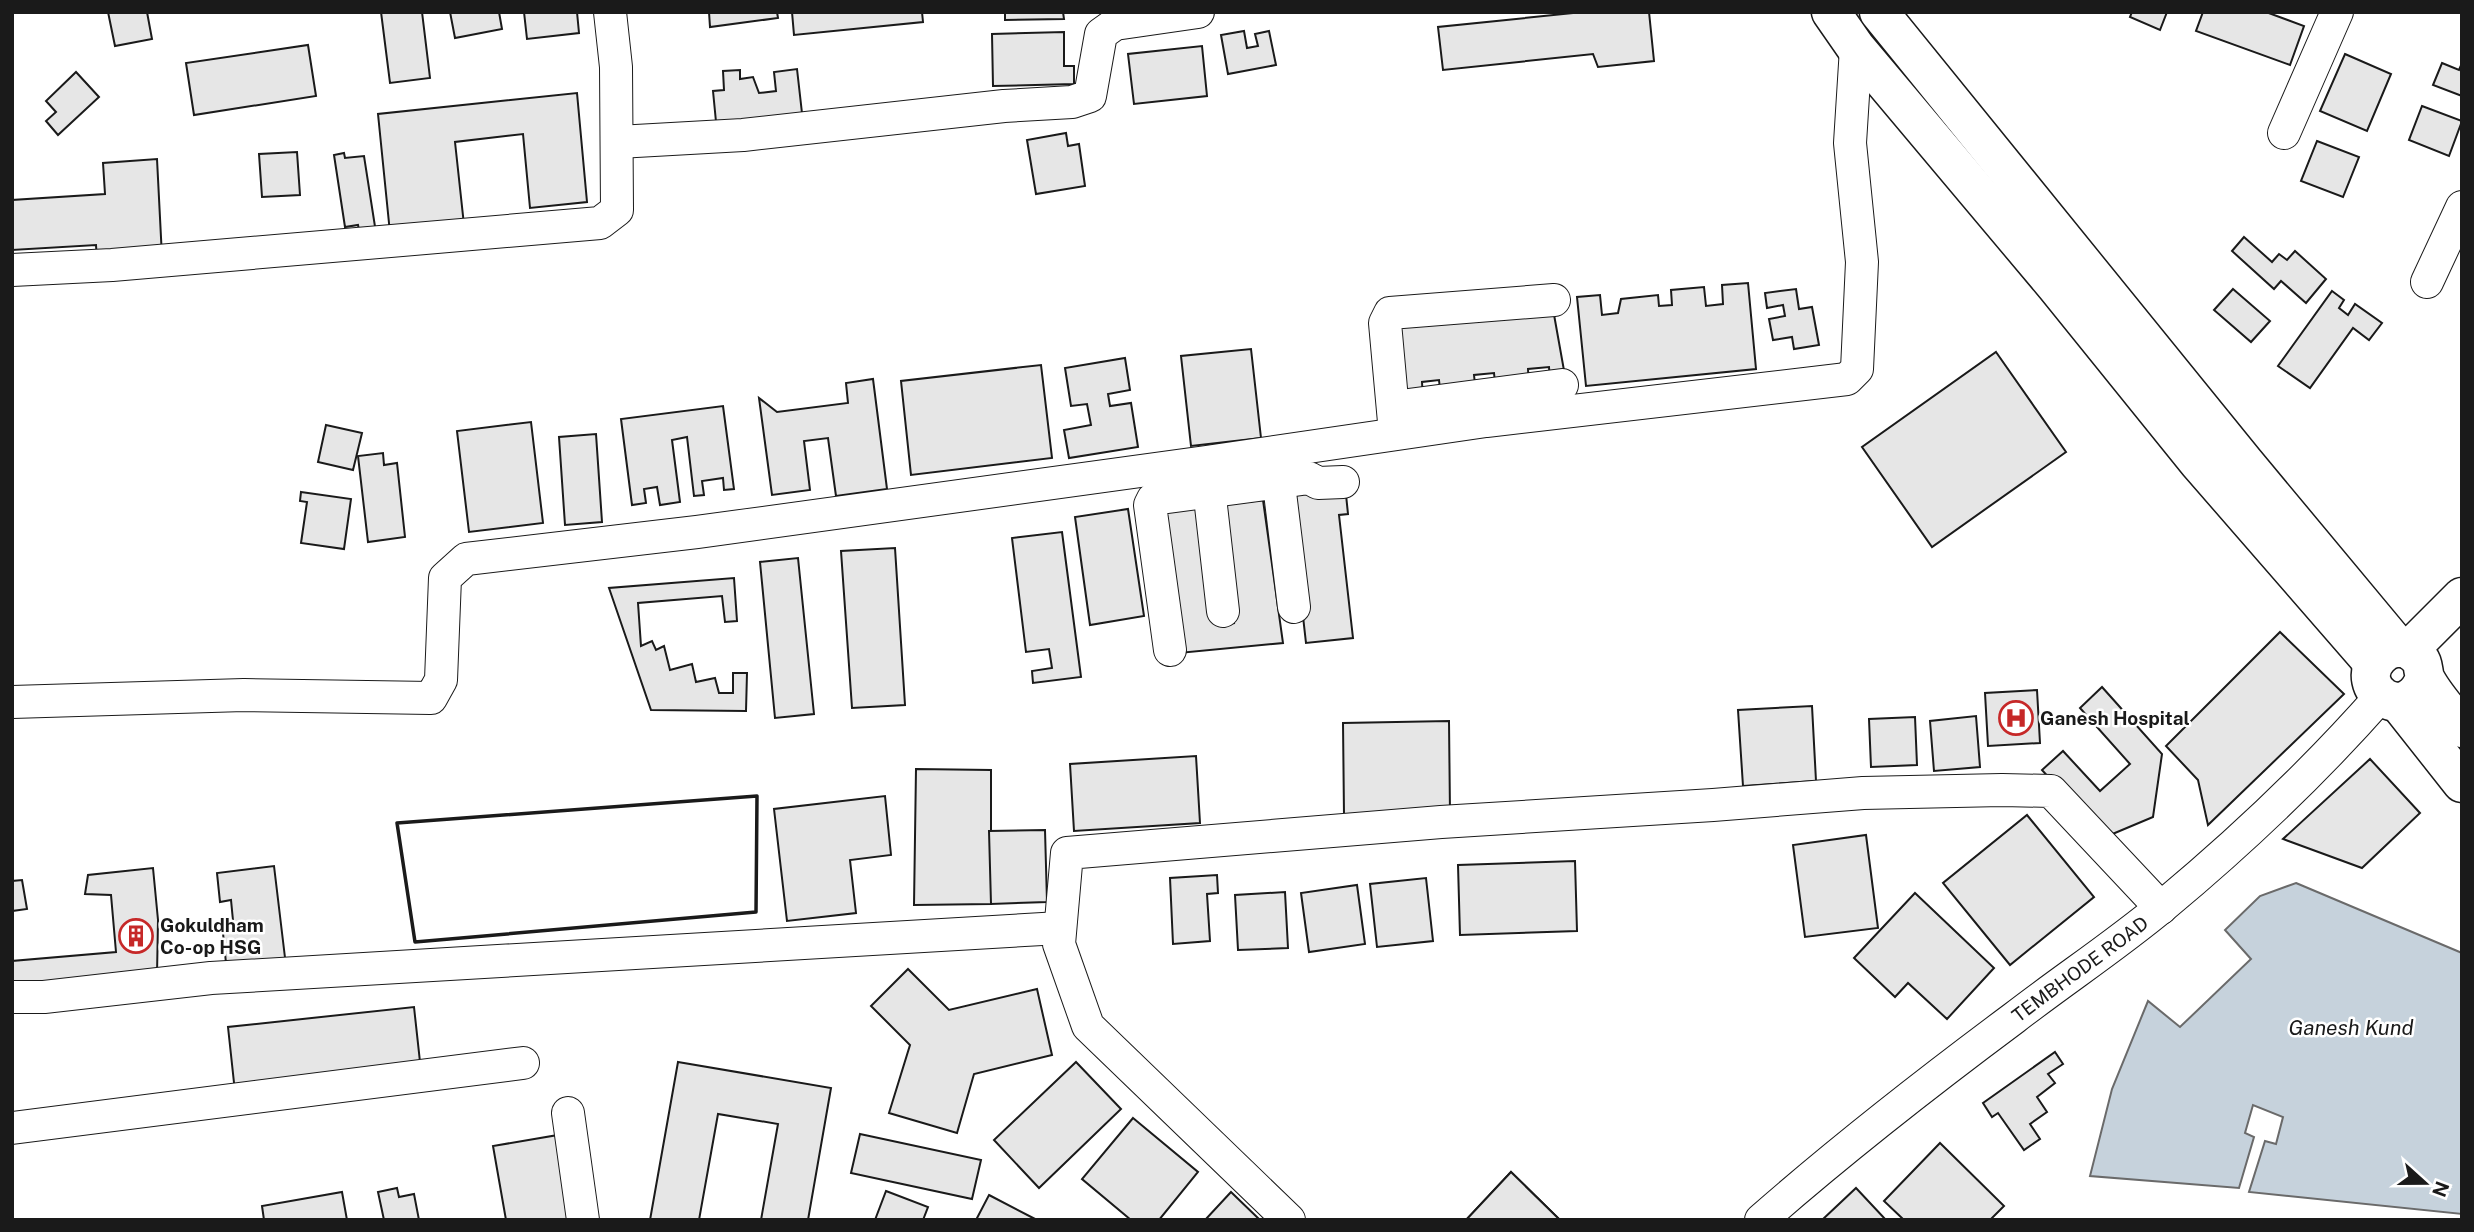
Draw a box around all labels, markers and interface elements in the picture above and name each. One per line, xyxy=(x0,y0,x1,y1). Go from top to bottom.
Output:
hospital icon: Ganesh Hospital xyxy=(1997,699,2035,737)
place label: Ganesh Hospital xyxy=(2040,707,2190,729)
street label: TEMBHODE ROAD xyxy=(2008,911,2152,1027)
place label: Gokuldham Co-op HSG xyxy=(160,914,264,958)
building icon: Gokuldham Co-op HSG xyxy=(117,917,155,955)
water label: Ganesh Kund xyxy=(2288,1015,2414,1040)
north arrow xyxy=(2390,1148,2460,1218)
text: N xyxy=(2428,1178,2454,1200)

